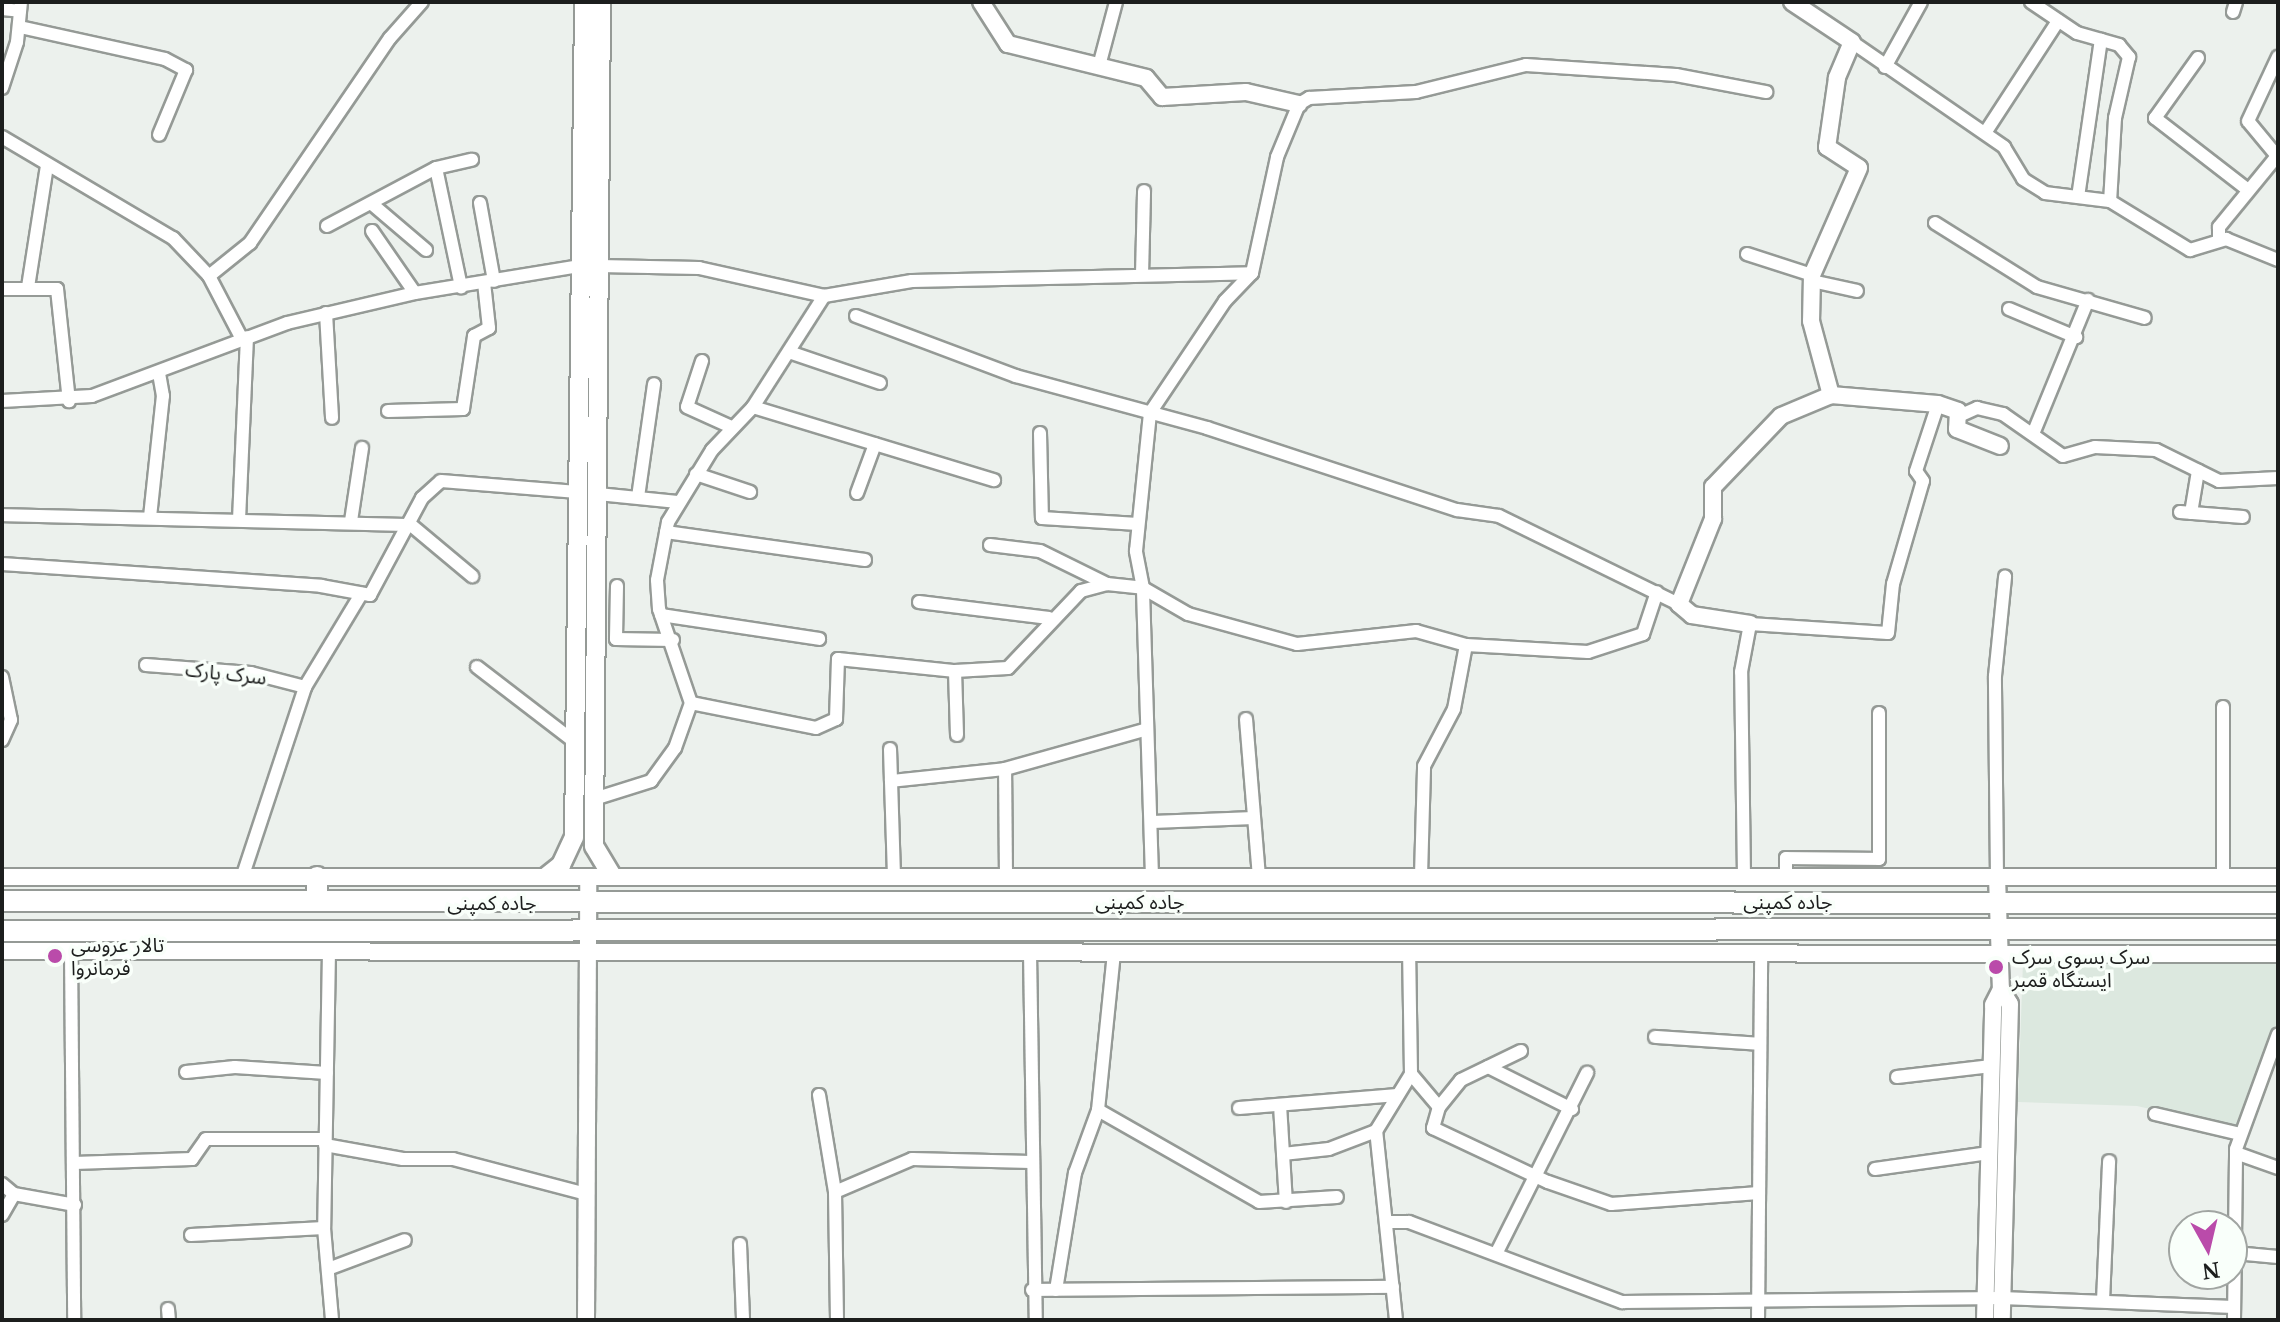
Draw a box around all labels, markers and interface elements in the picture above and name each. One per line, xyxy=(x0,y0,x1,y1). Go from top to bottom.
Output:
street label: سرک پارک xyxy=(184,657,268,689)
street label: جاده کمپنی xyxy=(1095,889,1185,913)
street label: جاده کمپنی xyxy=(1743,889,1833,913)
street label: جاده کمپنی xyxy=(447,890,537,914)
place label: تالار عروسی فرمانروا xyxy=(71,932,164,979)
place label: سرک بسوی سرک ایستگاه قمبر xyxy=(2012,944,2150,991)
marker: تالار عروسی فرمانروا xyxy=(46,947,64,965)
marker: سرک بسوی سرک ایستگاه قمبر xyxy=(1987,958,2005,976)
north arrow xyxy=(2168,1210,2248,1290)
text: N xyxy=(2200,1256,2222,1288)

